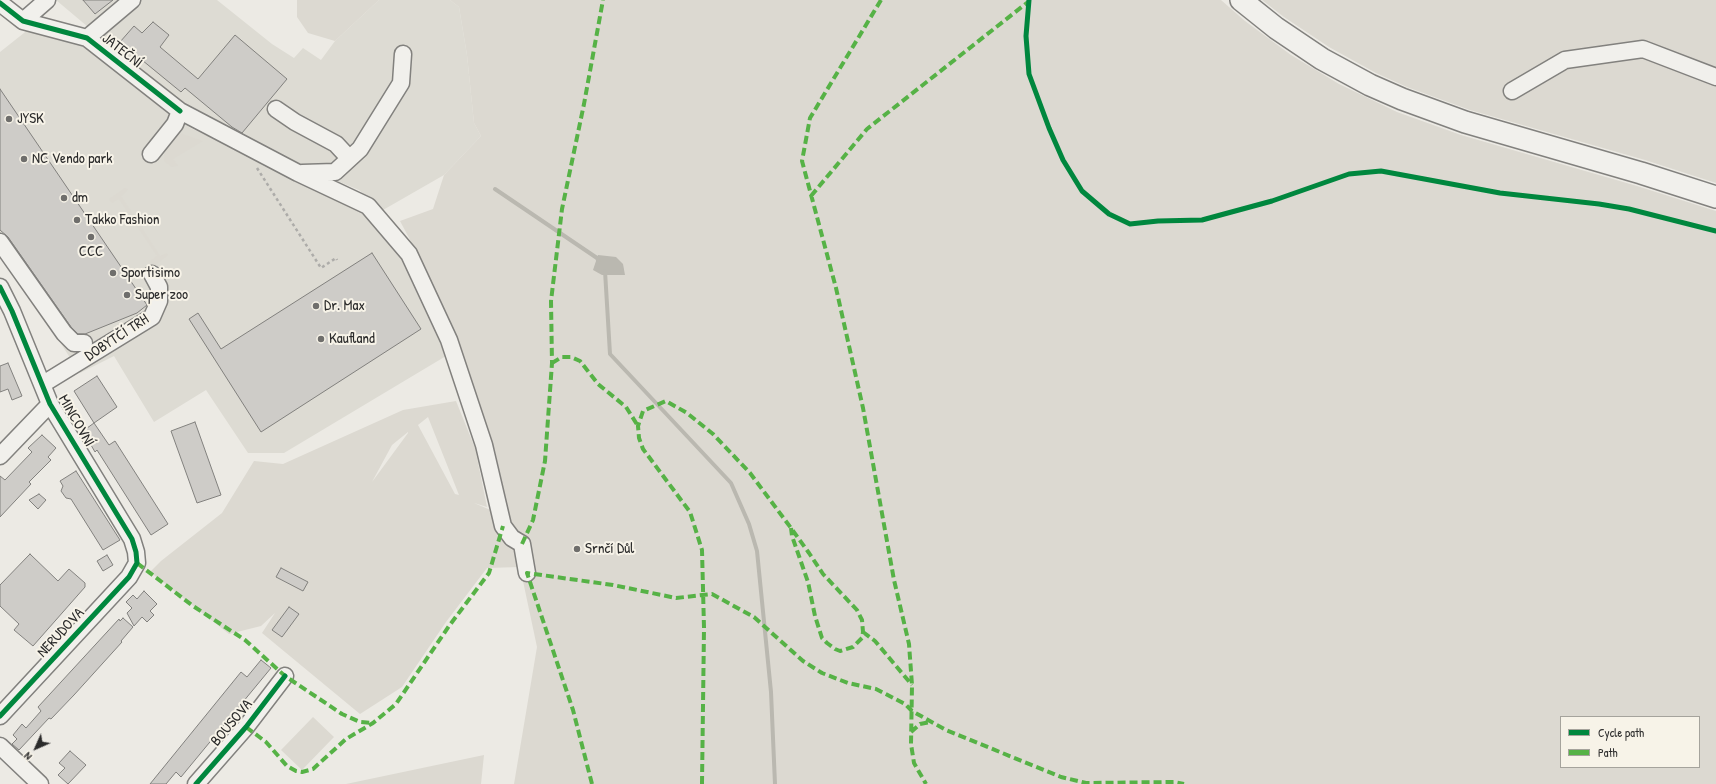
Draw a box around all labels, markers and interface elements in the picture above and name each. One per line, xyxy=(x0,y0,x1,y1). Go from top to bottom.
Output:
street label: JATEČNÍ xyxy=(98,30,146,72)
place label: JYSK xyxy=(17,110,44,128)
marker: JYSK xyxy=(4,114,14,124)
place label: NC Vendo park xyxy=(32,150,112,168)
marker: NC Vendo park xyxy=(19,154,29,164)
place label: dm xyxy=(72,189,88,207)
marker: dm xyxy=(59,193,69,203)
place label: Takko Fashion xyxy=(85,211,160,229)
marker: Takko Fashion xyxy=(72,215,82,225)
marker: CCC xyxy=(86,232,96,242)
place label: CCC xyxy=(79,243,103,261)
place label: Sportisimo xyxy=(121,264,180,282)
marker: Sportisimo xyxy=(108,268,118,278)
place label: Super zoo xyxy=(135,286,188,304)
marker: Super zoo xyxy=(122,290,132,300)
place label: Dr. Max xyxy=(324,297,365,315)
marker: Dr. Max xyxy=(311,301,321,311)
street label: DOBYTČÍ TRH xyxy=(82,311,152,365)
place label: Kaufland xyxy=(329,330,375,348)
marker: Kaufland xyxy=(316,334,326,344)
street label: MINCOVNÍ xyxy=(54,392,98,450)
place label: Srnčí Důl xyxy=(585,540,634,558)
marker: Srnčí Důl xyxy=(572,544,582,554)
street label: NERUDOVA xyxy=(34,605,88,661)
street label: BOUSOVA xyxy=(207,696,257,750)
legend xyxy=(1560,716,1700,768)
text: Cycle path xyxy=(1598,724,1644,741)
north arrow xyxy=(16,728,56,768)
text: Path xyxy=(1598,744,1618,761)
text: N xyxy=(20,749,35,764)

